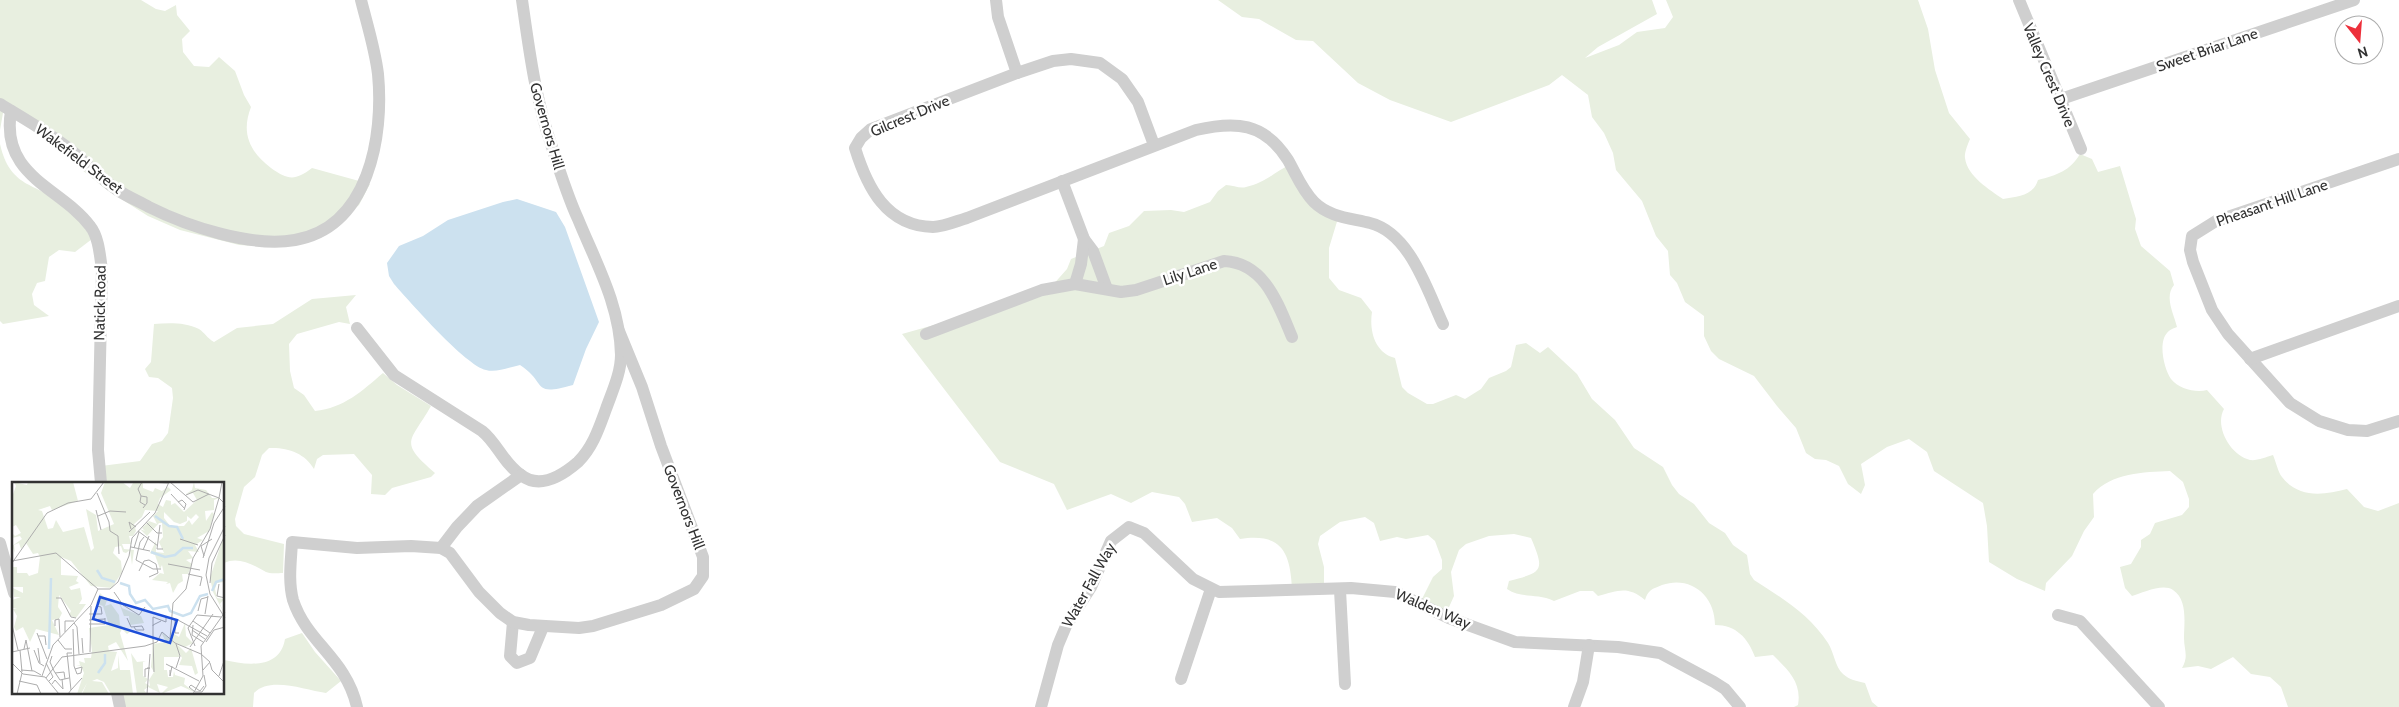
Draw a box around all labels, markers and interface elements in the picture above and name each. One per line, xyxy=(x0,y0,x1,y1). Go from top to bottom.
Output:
north arrow xyxy=(2334,15,2384,65)
street label: Valley Crest Drive xyxy=(2019,20,2079,130)
street label: Sweet Briar Lane xyxy=(2154,24,2260,76)
text: N xyxy=(2355,42,2370,62)
street label: Governors Hill xyxy=(526,81,568,172)
street label: Gilcrest Drive xyxy=(868,91,952,141)
street label: Wakefield Street xyxy=(32,120,126,198)
street label: Pheasant Hill Lane xyxy=(2214,175,2330,230)
street label: Lily Lane xyxy=(1161,255,1220,289)
street label: Natick Road xyxy=(90,265,110,341)
street label: Governors Hill xyxy=(660,462,709,552)
inset map xyxy=(12,482,225,694)
street label: Water Fall Way xyxy=(1058,539,1120,631)
street label: Walden Way xyxy=(1393,585,1474,633)

